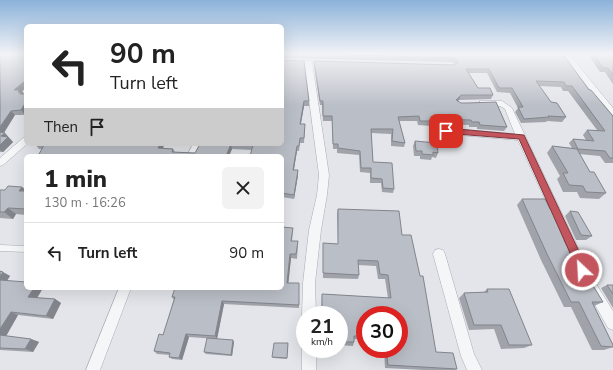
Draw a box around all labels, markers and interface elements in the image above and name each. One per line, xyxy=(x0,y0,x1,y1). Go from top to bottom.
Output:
text: 90 m xyxy=(110,35,176,73)
icon: left xyxy=(44,40,96,92)
text: Turn left xyxy=(110,71,178,95)
pin xyxy=(429,114,463,148)
icon: arrive xyxy=(86,116,108,138)
text: Then xyxy=(44,117,78,137)
icon: arrive xyxy=(435,120,457,142)
text: 1 min xyxy=(44,163,107,195)
button: close xyxy=(222,167,264,209)
text: 130 m · 16:26 xyxy=(44,194,126,212)
icon: left xyxy=(44,242,66,264)
text: Turn left xyxy=(78,243,137,263)
text: 90 m xyxy=(229,243,264,263)
position arrow xyxy=(561,249,603,291)
speed limit sign: 30 xyxy=(356,306,408,358)
text: 21 xyxy=(310,313,334,340)
text: km/h xyxy=(311,335,333,349)

